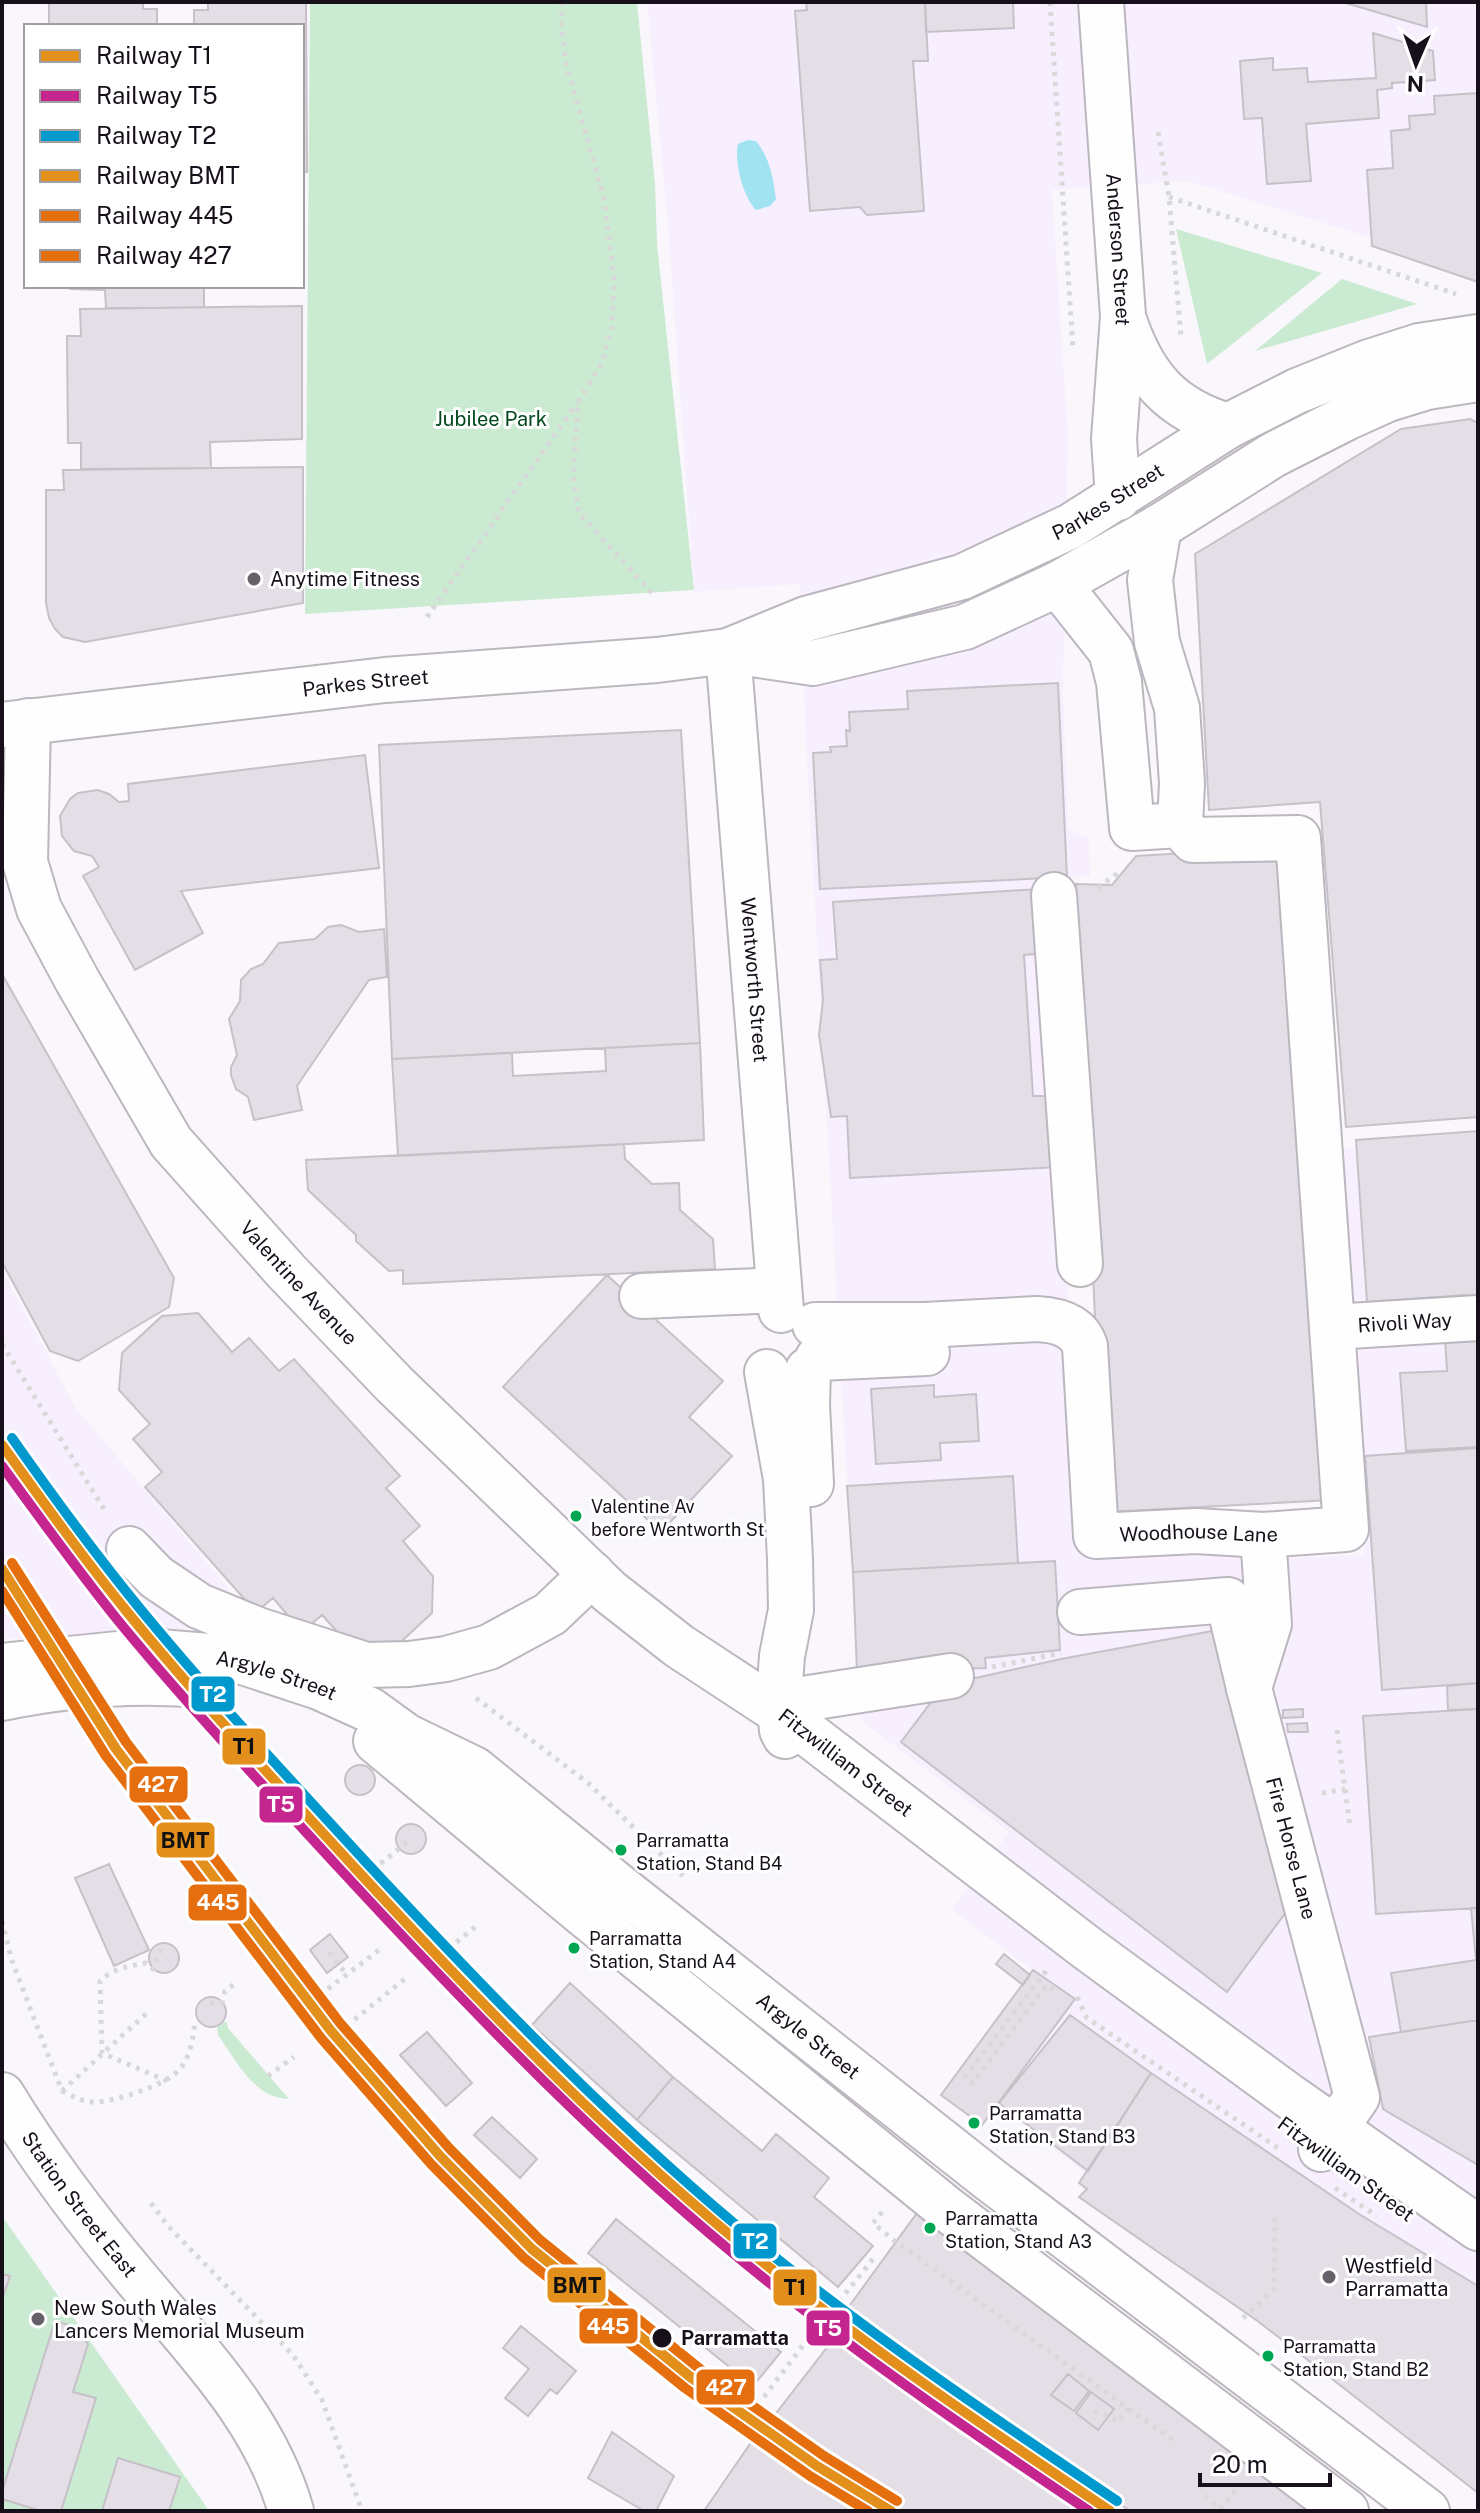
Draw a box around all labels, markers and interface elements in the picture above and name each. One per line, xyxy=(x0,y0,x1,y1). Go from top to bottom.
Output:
legend xyxy=(24,24,304,288)
north arrow xyxy=(1376,24,1456,104)
text: Railway T1 xyxy=(96,41,212,69)
text: N xyxy=(1406,71,1424,97)
text: Railway T5 xyxy=(96,81,218,109)
text: Railway T2 xyxy=(96,121,217,149)
text: Railway BMT xyxy=(96,161,240,189)
street label: Anderson Street xyxy=(1101,172,1135,327)
text: Railway 445 xyxy=(96,201,233,229)
text: Railway 427 xyxy=(96,241,232,269)
park label: Jubilee Park xyxy=(435,407,547,431)
street label: Parkes Street xyxy=(1048,458,1168,545)
place label: Anytime Fitness xyxy=(270,567,420,591)
marker: Anytime Fitness xyxy=(245,570,263,588)
street label: Parkes Street xyxy=(301,665,430,702)
street label: Wentworth Street xyxy=(736,897,773,1063)
street label: Valentine Avenue xyxy=(235,1216,362,1350)
street label: Rivoli Way xyxy=(1357,1308,1453,1337)
place label: Valentine Av before Wentworth St xyxy=(591,1496,765,1540)
marker: Valentine Av before Wentworth St xyxy=(568,1508,584,1524)
street label: Woodhouse Lane xyxy=(1119,1519,1279,1547)
street label: Argyle Street xyxy=(214,1646,340,1705)
line badge: T2 xyxy=(190,1675,236,1713)
text: T2 xyxy=(199,1681,227,1707)
street label: Fitzwilliam Street xyxy=(774,1703,918,1822)
line badge: T1 xyxy=(221,1727,267,1766)
text: T1 xyxy=(233,1733,255,1759)
line badge: 427 xyxy=(128,1765,189,1804)
text: 427 xyxy=(137,1771,179,1797)
street label: Fire Horse Lane xyxy=(1261,1774,1322,1922)
line badge: T5 xyxy=(258,1785,304,1824)
text: T5 xyxy=(267,1791,295,1817)
line badge: BMT xyxy=(155,1821,216,1859)
text: BMT xyxy=(160,1827,210,1853)
place label: Parramatta Station, Stand B4 xyxy=(636,1830,782,1874)
marker: Parramatta Station, Stand B4 xyxy=(613,1842,629,1858)
line badge: 445 xyxy=(187,1883,248,1922)
text: 445 xyxy=(196,1889,240,1915)
place label: Parramatta Station, Stand A4 xyxy=(589,1928,736,1972)
marker: Parramatta Station, Stand A4 xyxy=(566,1940,582,1956)
street label: Argyle Street xyxy=(752,1988,865,2084)
place label: Parramatta Station, Stand B3 xyxy=(989,2103,1135,2147)
street label: Fitzwilliam Street xyxy=(1273,2111,1419,2227)
marker: Parramatta Station, Stand B3 xyxy=(966,2115,982,2131)
street label: Station Street East xyxy=(17,2127,142,2282)
place label: Parramatta Station, Stand A3 xyxy=(945,2208,1092,2252)
marker: Parramatta Station, Stand A3 xyxy=(922,2220,938,2236)
line badge: T2 xyxy=(732,2222,778,2260)
text: T2 xyxy=(741,2228,769,2254)
place label: Westfield Parramatta xyxy=(1345,2254,1448,2301)
line badge: BMT xyxy=(546,2266,607,2304)
line badge: T1 xyxy=(772,2268,818,2307)
marker: Westfield Parramatta xyxy=(1320,2268,1338,2286)
text: BMT xyxy=(552,2272,602,2298)
text: T1 xyxy=(784,2274,806,2300)
place label: New South Wales Lancers Memorial Museum xyxy=(54,2296,305,2343)
line badge: 445 xyxy=(578,2307,639,2345)
line badge: T5 xyxy=(805,2309,851,2347)
marker: New South Wales Lancers Memorial Museum xyxy=(29,2310,47,2328)
text: 445 xyxy=(586,2313,630,2339)
text: T5 xyxy=(814,2315,842,2341)
marker: Parramatta xyxy=(650,2326,674,2350)
place label: Parramatta xyxy=(681,2326,789,2350)
place label: Parramatta Station, Stand B2 xyxy=(1283,2336,1429,2380)
marker: Parramatta Station, Stand B2 xyxy=(1260,2348,1276,2364)
line badge: 427 xyxy=(695,2368,756,2406)
text: 427 xyxy=(705,2374,747,2400)
scale bar xyxy=(1200,2437,1330,2487)
text: 20 m xyxy=(1212,2450,1268,2478)

